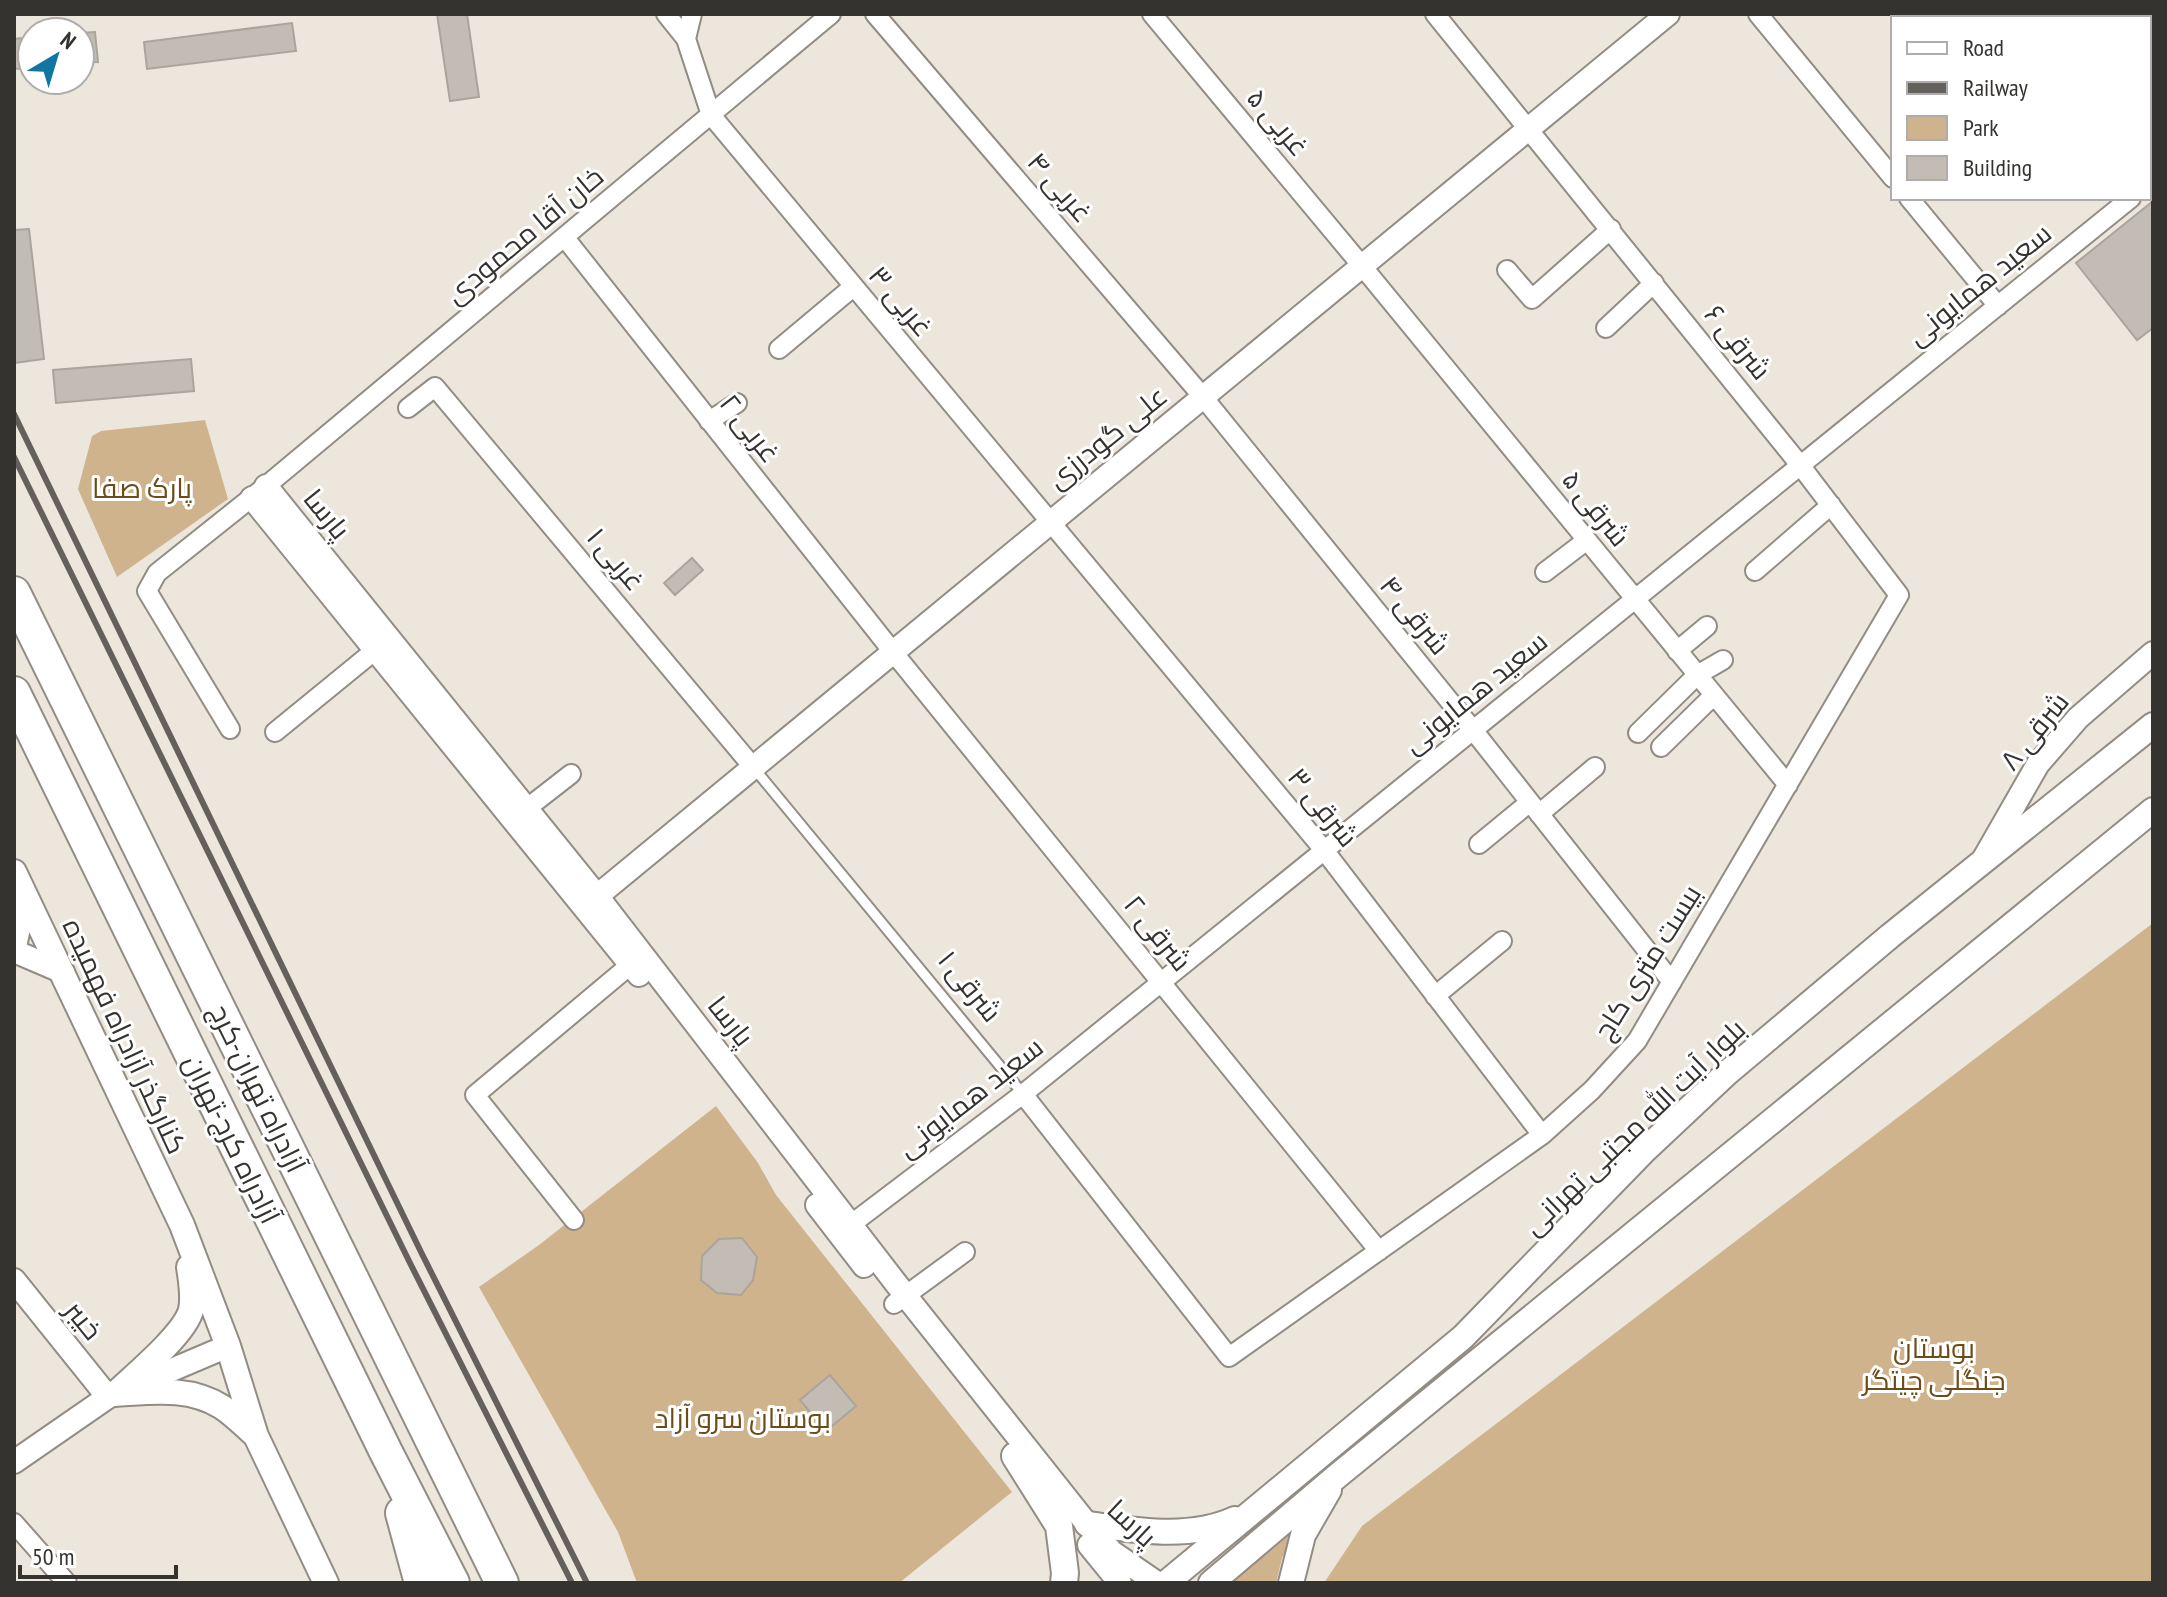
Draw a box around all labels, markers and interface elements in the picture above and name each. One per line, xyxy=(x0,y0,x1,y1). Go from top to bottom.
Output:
north arrow xyxy=(16,16,96,96)
legend xyxy=(1891,16,2151,200)
text: N xyxy=(55,26,82,55)
text: Road xyxy=(1963,32,2004,63)
text: Railway xyxy=(1963,72,2028,103)
street label: ۵ غربی xyxy=(1239,80,1318,164)
text: Park xyxy=(1963,112,1999,143)
street label: ۴ غربی xyxy=(1020,144,1101,230)
text: Building xyxy=(1963,152,2032,183)
street label: خان آقا محمودی xyxy=(437,158,611,312)
street label: سعید همایونی xyxy=(1899,214,2059,353)
street label: ۳ غربی xyxy=(861,257,942,344)
street label: ۶ شرقی xyxy=(1697,296,1780,387)
street label: علی گودرزی xyxy=(1039,377,1174,496)
street label: ۲ غربی xyxy=(712,386,789,470)
street label: ۵ شرقی xyxy=(1554,462,1639,554)
park label: پارک صفا xyxy=(92,469,193,507)
street label: پارسا xyxy=(295,481,359,548)
street label: ۱ غربی xyxy=(579,519,654,598)
street label: ۴ شرقی xyxy=(1372,567,1459,662)
street label: سعید همایونی xyxy=(1395,622,1555,761)
street label: ۸ شرقی xyxy=(1991,684,2077,778)
street label: ۳ شرقی xyxy=(1280,759,1367,854)
street label: بیست متری کاج xyxy=(1584,877,1710,1047)
street label: ۲ شرقی xyxy=(1116,887,1200,979)
street label: کنارگذر آزادراه فهمیده xyxy=(55,912,196,1159)
street label: ۱ شرقی xyxy=(930,942,1011,1029)
street label: پارسا xyxy=(699,988,763,1055)
street label: آزادراه تهران-کرج xyxy=(201,997,316,1179)
street label: بلوار آیت الله مجتبی تهرانی xyxy=(1514,1011,1753,1243)
street label: سعید همایونی xyxy=(889,1028,1050,1165)
street label: آزادراه کرج-تهران xyxy=(175,1048,290,1230)
street label: خیبر xyxy=(56,1291,111,1347)
park label: بوستان جنگلی چیتگر xyxy=(1860,1329,2006,1399)
park label: بوستان سرو آزاد xyxy=(655,1399,831,1436)
street label: پارسا xyxy=(1099,1491,1165,1556)
scale bar xyxy=(20,1529,176,1579)
text: 50 m xyxy=(32,1541,74,1572)

